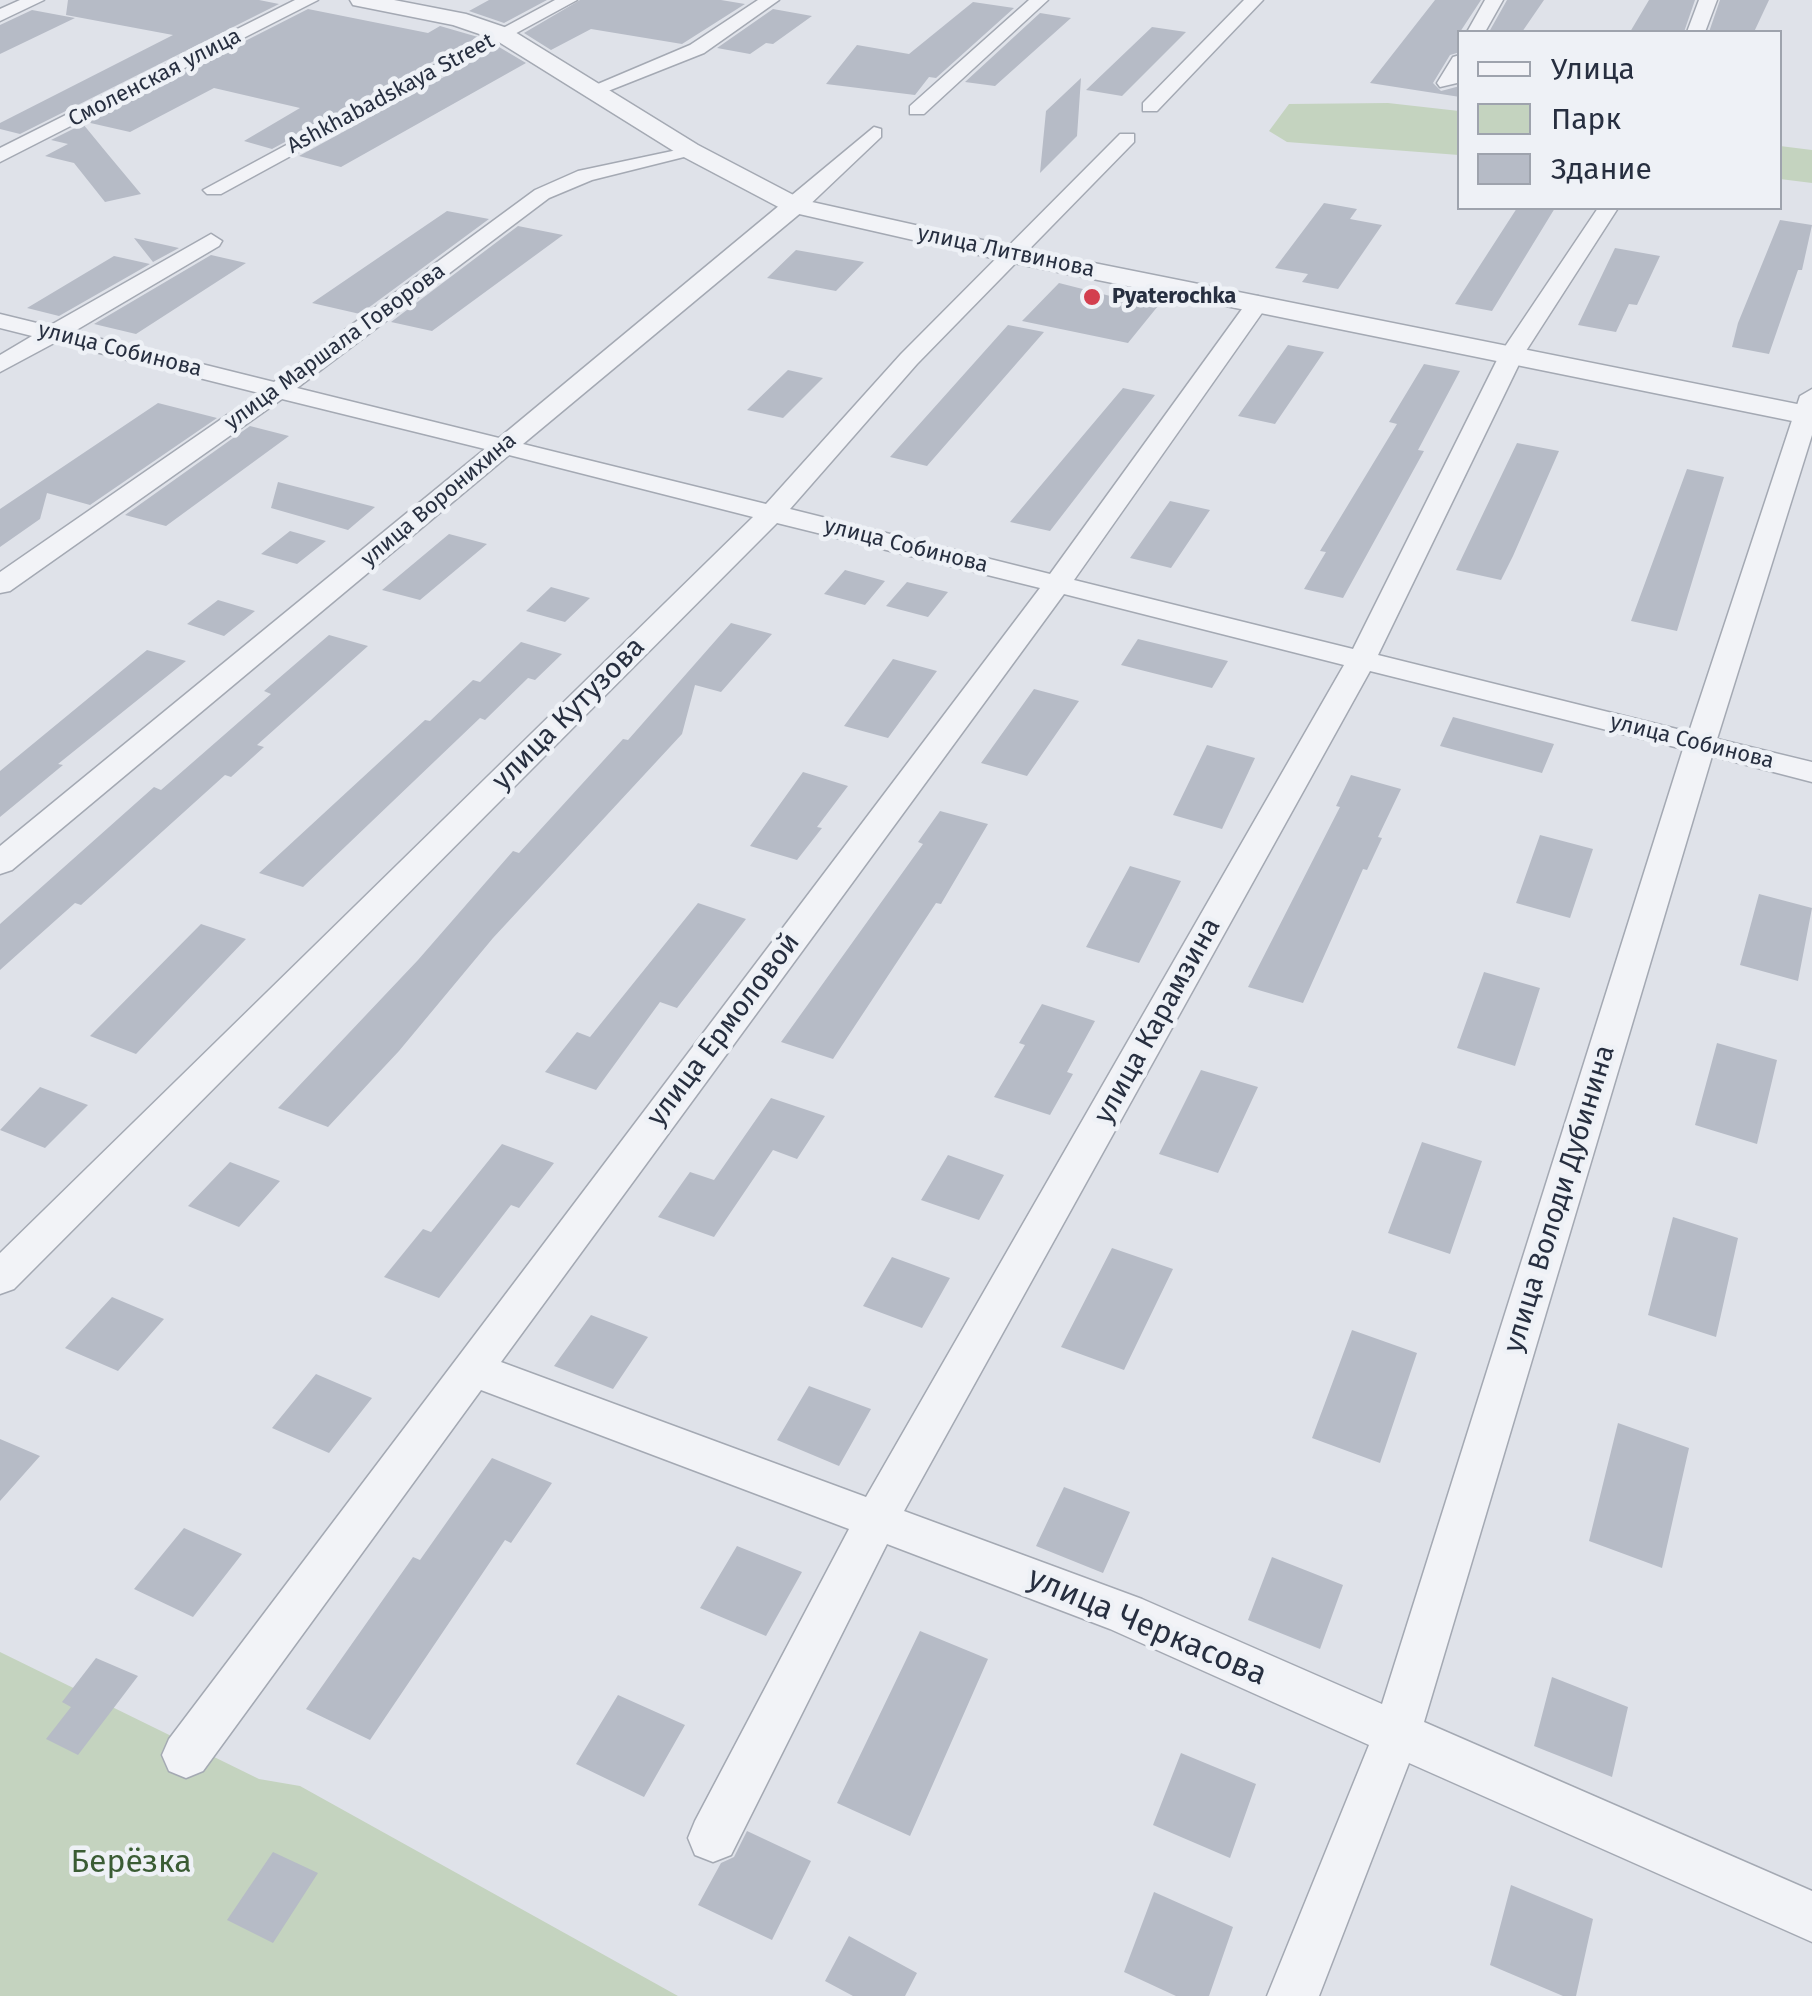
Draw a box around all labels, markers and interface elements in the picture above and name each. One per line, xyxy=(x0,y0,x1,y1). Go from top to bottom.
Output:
street label: Смоленская улица xyxy=(64,23,246,133)
street label: Ashkhabadskaya Street xyxy=(283,28,499,160)
legend xyxy=(1457,30,1782,210)
text: Улица xyxy=(1551,51,1635,87)
text: Парк xyxy=(1551,101,1621,137)
text: Здание xyxy=(1551,151,1652,187)
street label: улица Литвинова xyxy=(915,220,1097,284)
street label: улица Маршала Говорова xyxy=(220,258,450,436)
place label: Pyaterochka xyxy=(1112,284,1236,310)
marker: Pyaterochka xyxy=(1081,286,1103,308)
street label: улица Собинова xyxy=(35,317,205,383)
street label: улица Воронихина xyxy=(356,427,522,573)
street label: улица Собинова xyxy=(821,513,991,579)
street label: улица Кутузова xyxy=(486,631,652,797)
street label: улица Собинова xyxy=(1607,709,1777,775)
street label: улица Карамзина xyxy=(1088,912,1228,1130)
street label: улица Ермоловой xyxy=(640,927,808,1133)
street label: улица Володи Дубинина xyxy=(1497,1041,1623,1357)
street label: улица Черкасова xyxy=(1022,1559,1272,1695)
park label: Берёзка xyxy=(70,1844,192,1882)

